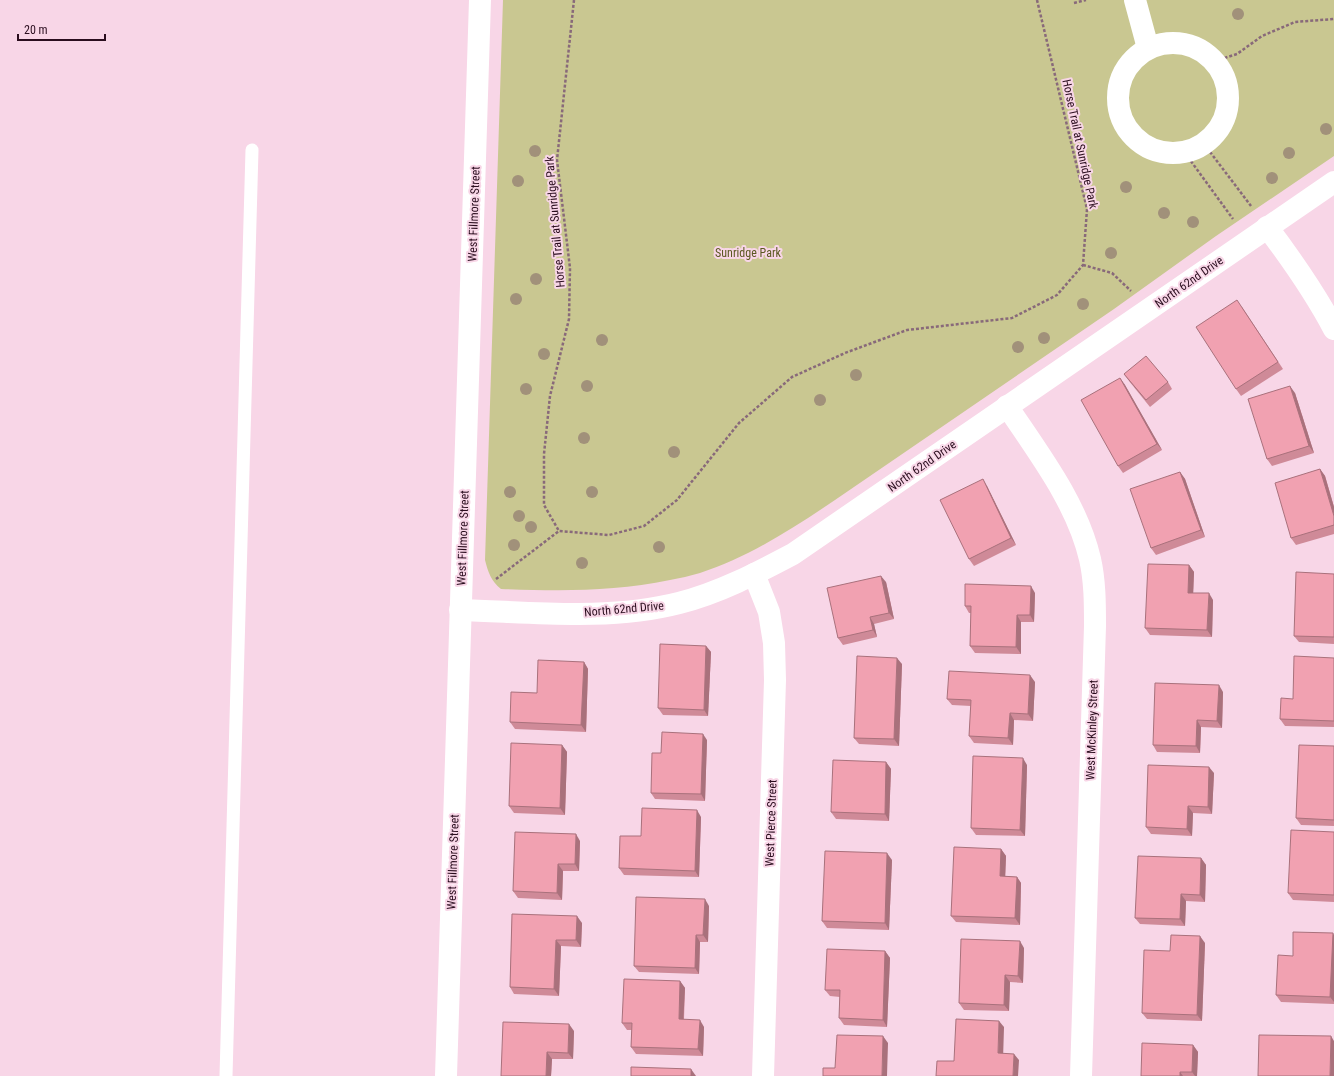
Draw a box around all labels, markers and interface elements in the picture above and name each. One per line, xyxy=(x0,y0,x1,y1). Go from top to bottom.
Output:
scale bar xyxy=(18,16,105,42)
text: 20 m xyxy=(24,23,48,37)
street label: Horse Trail at Sunridge Park xyxy=(1059,78,1101,211)
street label: Horse Trail at Sunridge Park xyxy=(542,155,568,288)
street label: West Fillmore Street xyxy=(465,166,483,262)
park label: Sunridge Park xyxy=(715,246,782,260)
street label: North 62nd Drive xyxy=(1152,253,1226,311)
street label: North 62nd Drive xyxy=(885,437,959,495)
street label: West Fillmore Street xyxy=(454,490,472,586)
street label: North 62nd Drive xyxy=(584,599,665,619)
street label: West McKinley Street xyxy=(1083,679,1101,780)
street label: West Pierce Street xyxy=(762,779,780,867)
street label: West Fillmore Street xyxy=(444,814,462,910)

